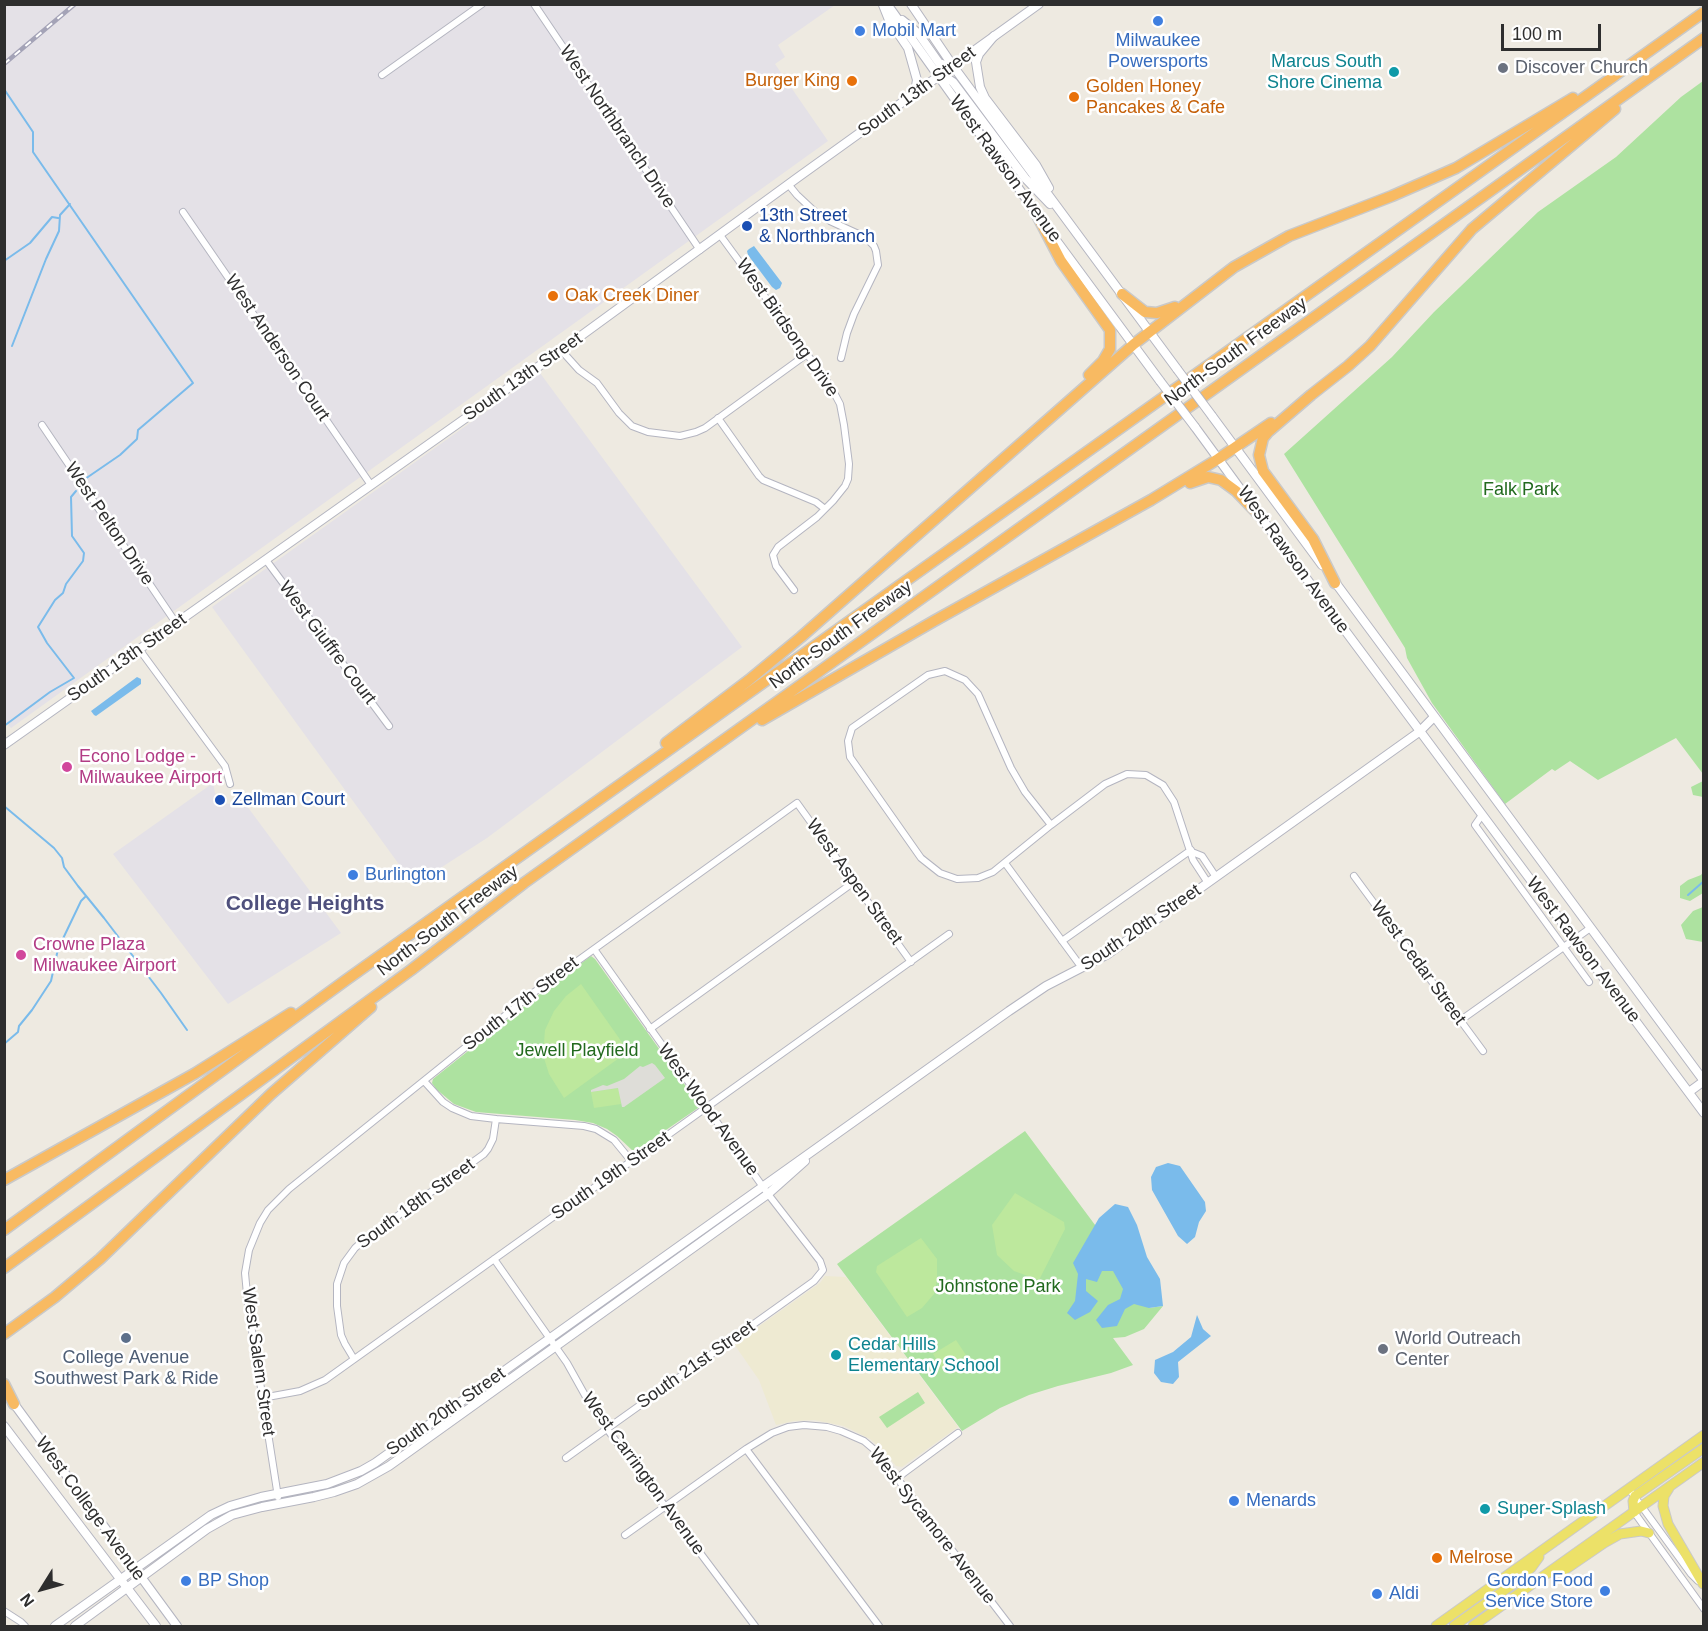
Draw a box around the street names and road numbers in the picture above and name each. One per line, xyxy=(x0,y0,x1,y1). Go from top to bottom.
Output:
street label: West Northbranch Drive xyxy=(554,41,680,213)
street label: South 13th Street xyxy=(854,42,980,142)
street label: West Rawson Avenue xyxy=(944,91,1066,247)
street label: West Birdsong Drive xyxy=(731,255,843,401)
street label: West Anderson Court xyxy=(220,271,334,425)
street label: North-South Freeway xyxy=(1160,293,1312,411)
street label: South 13th Street xyxy=(459,328,587,426)
street label: West Pelton Drive xyxy=(60,458,158,590)
street label: West Rawson Avenue xyxy=(1232,482,1354,638)
street label: North-South Freeway xyxy=(765,576,917,694)
street label: West Giuffre Court xyxy=(274,577,380,709)
street label: South 13th Street xyxy=(63,609,191,707)
street label: West Aspen Street xyxy=(801,815,907,949)
street label: North-South Freeway xyxy=(373,861,523,981)
street label: West Rawson Avenue xyxy=(1521,873,1645,1027)
street label: South 20th Street xyxy=(1077,880,1205,976)
street label: West Cedar Street xyxy=(1366,897,1470,1029)
street label: South 17th Street xyxy=(459,952,583,1056)
street label: West Wood Avenue xyxy=(653,1040,763,1180)
street label: South 19th Street xyxy=(547,1127,675,1225)
street label: South 18th Street xyxy=(353,1154,479,1254)
street label: West Salem Street xyxy=(237,1286,279,1438)
street label: South 21st Street xyxy=(633,1316,759,1414)
street label: South 20th Street xyxy=(382,1363,510,1461)
street label: West Carrington Avenue xyxy=(577,1389,709,1559)
street label: West College Avenue xyxy=(31,1433,149,1585)
street label: West Sycamore Avenue xyxy=(864,1444,1000,1608)

